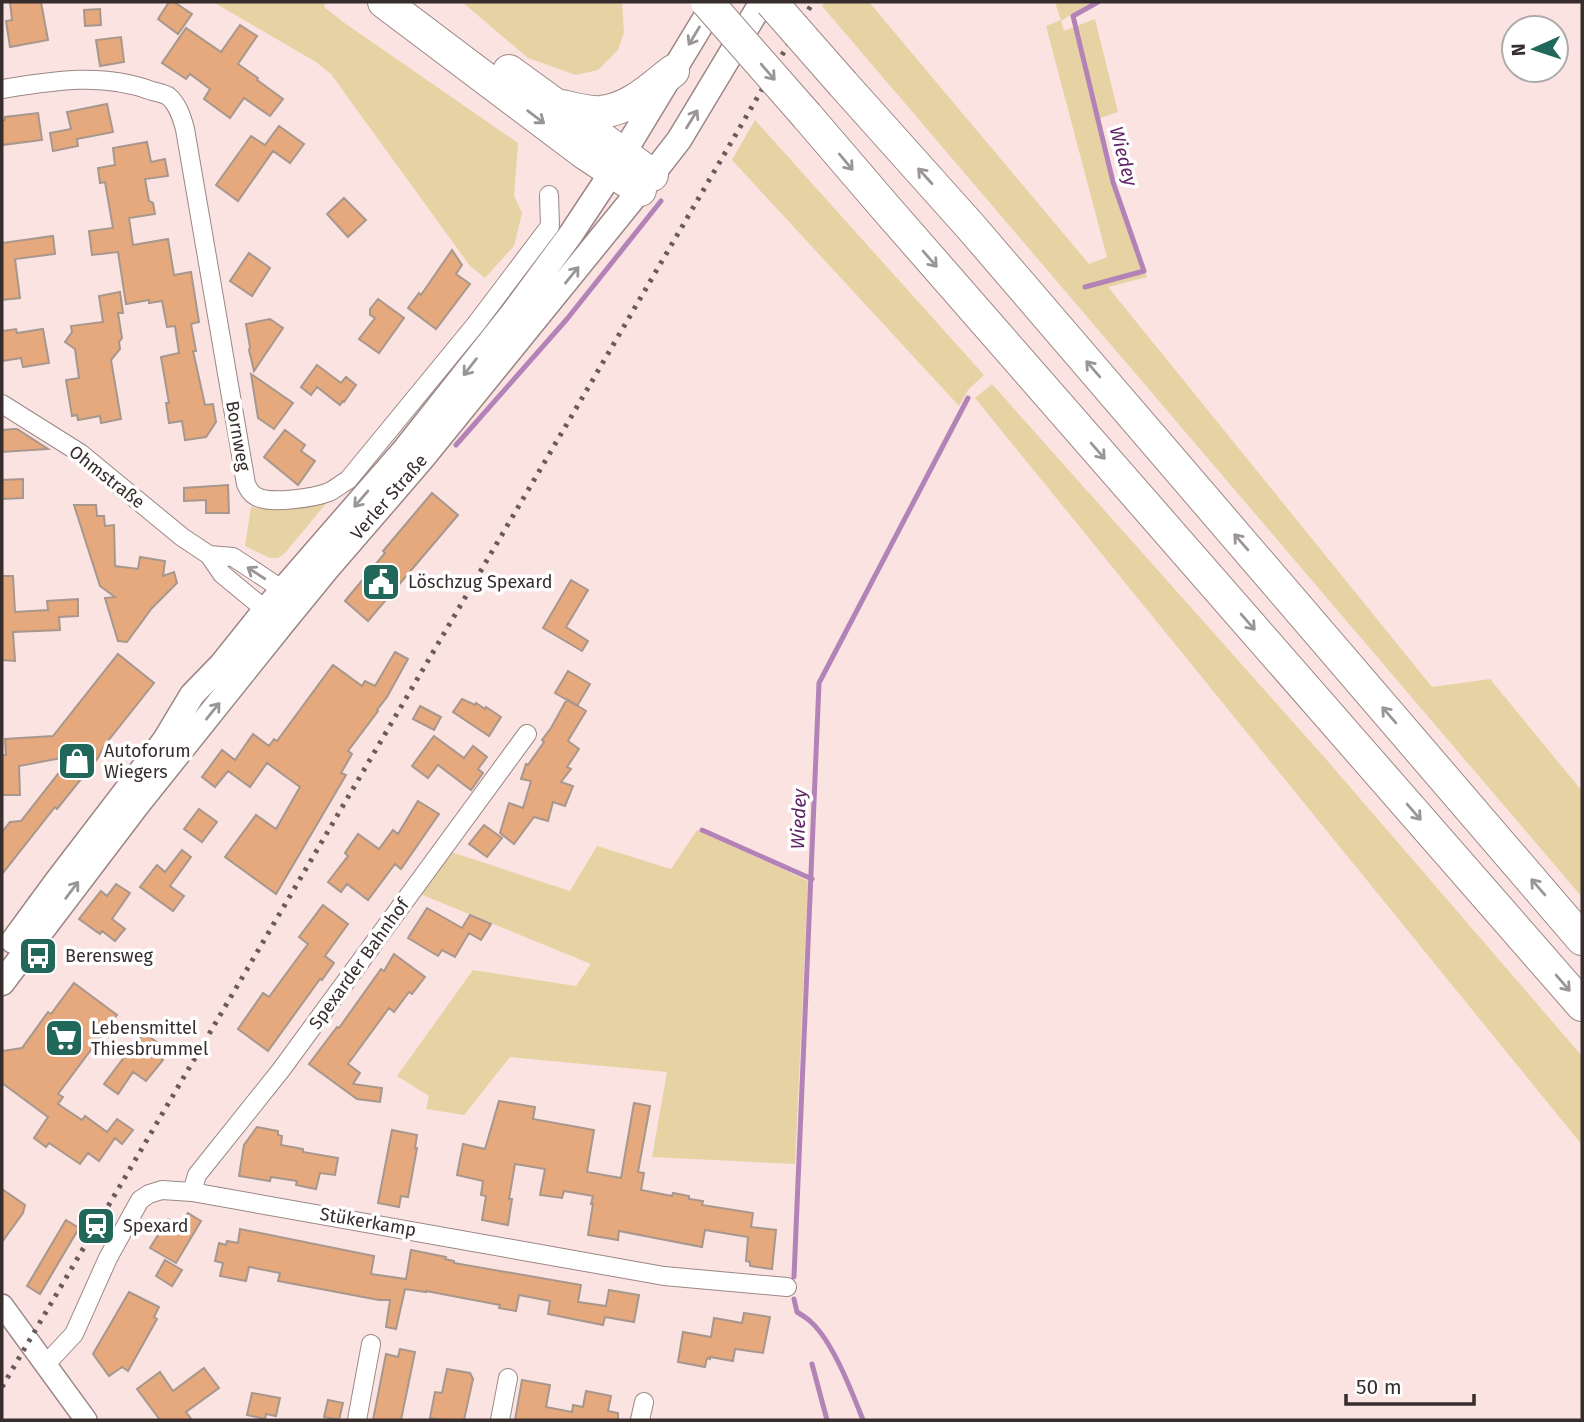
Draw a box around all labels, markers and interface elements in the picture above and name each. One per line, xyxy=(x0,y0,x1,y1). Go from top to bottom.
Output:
north arrow xyxy=(1500,14,1570,84)
one-way arrow xyxy=(687,26,701,46)
text: N xyxy=(1507,43,1530,57)
one-way arrow xyxy=(760,62,776,80)
one-way arrow xyxy=(526,109,545,124)
one-way arrow xyxy=(685,110,699,130)
water label: Wiedey xyxy=(1105,124,1143,189)
one-way arrow xyxy=(838,152,854,170)
one-way arrow xyxy=(917,167,933,185)
one-way arrow xyxy=(922,250,938,268)
one-way arrow xyxy=(564,266,579,285)
one-way arrow xyxy=(462,358,477,376)
one-way arrow xyxy=(1085,361,1101,379)
street label: Bornweg xyxy=(221,399,255,474)
street label: Ohmstraße xyxy=(65,441,149,513)
one-way arrow xyxy=(1090,442,1106,460)
street label: Verler Straße xyxy=(346,450,432,544)
one-way arrow xyxy=(353,490,369,508)
one-way arrow xyxy=(1233,533,1249,551)
public building icon: Löschzug Spexard xyxy=(360,561,402,603)
one-way arrow xyxy=(247,565,267,579)
place label: Löschzug Spexard xyxy=(408,571,552,593)
one-way arrow xyxy=(1240,613,1256,631)
one-way arrow xyxy=(205,702,220,720)
one-way arrow xyxy=(1381,706,1397,724)
shop icon: Autoforum Wiegers xyxy=(56,740,98,782)
place label: Autoforum Wiegers xyxy=(104,740,191,783)
water label: Wiedey xyxy=(786,788,811,850)
one-way arrow xyxy=(1406,802,1422,820)
one-way arrow xyxy=(1530,878,1546,896)
one-way arrow xyxy=(65,881,80,899)
street label: Spexarder Bahnhof xyxy=(304,893,415,1034)
bus stop icon: Berensweg xyxy=(17,935,59,977)
place label: Berensweg xyxy=(65,945,154,967)
one-way arrow xyxy=(1555,974,1571,992)
supermarket icon: Lebensmittel Thiesbrummel xyxy=(43,1017,85,1059)
place label: Lebensmittel Thiesbrummel xyxy=(91,1017,208,1060)
street label: Stükerkamp xyxy=(318,1203,418,1241)
station icon: Spexard xyxy=(75,1205,117,1247)
place label: Spexard xyxy=(123,1215,189,1237)
scale bar xyxy=(1346,1362,1474,1406)
text: 50 m xyxy=(1356,1374,1402,1400)

